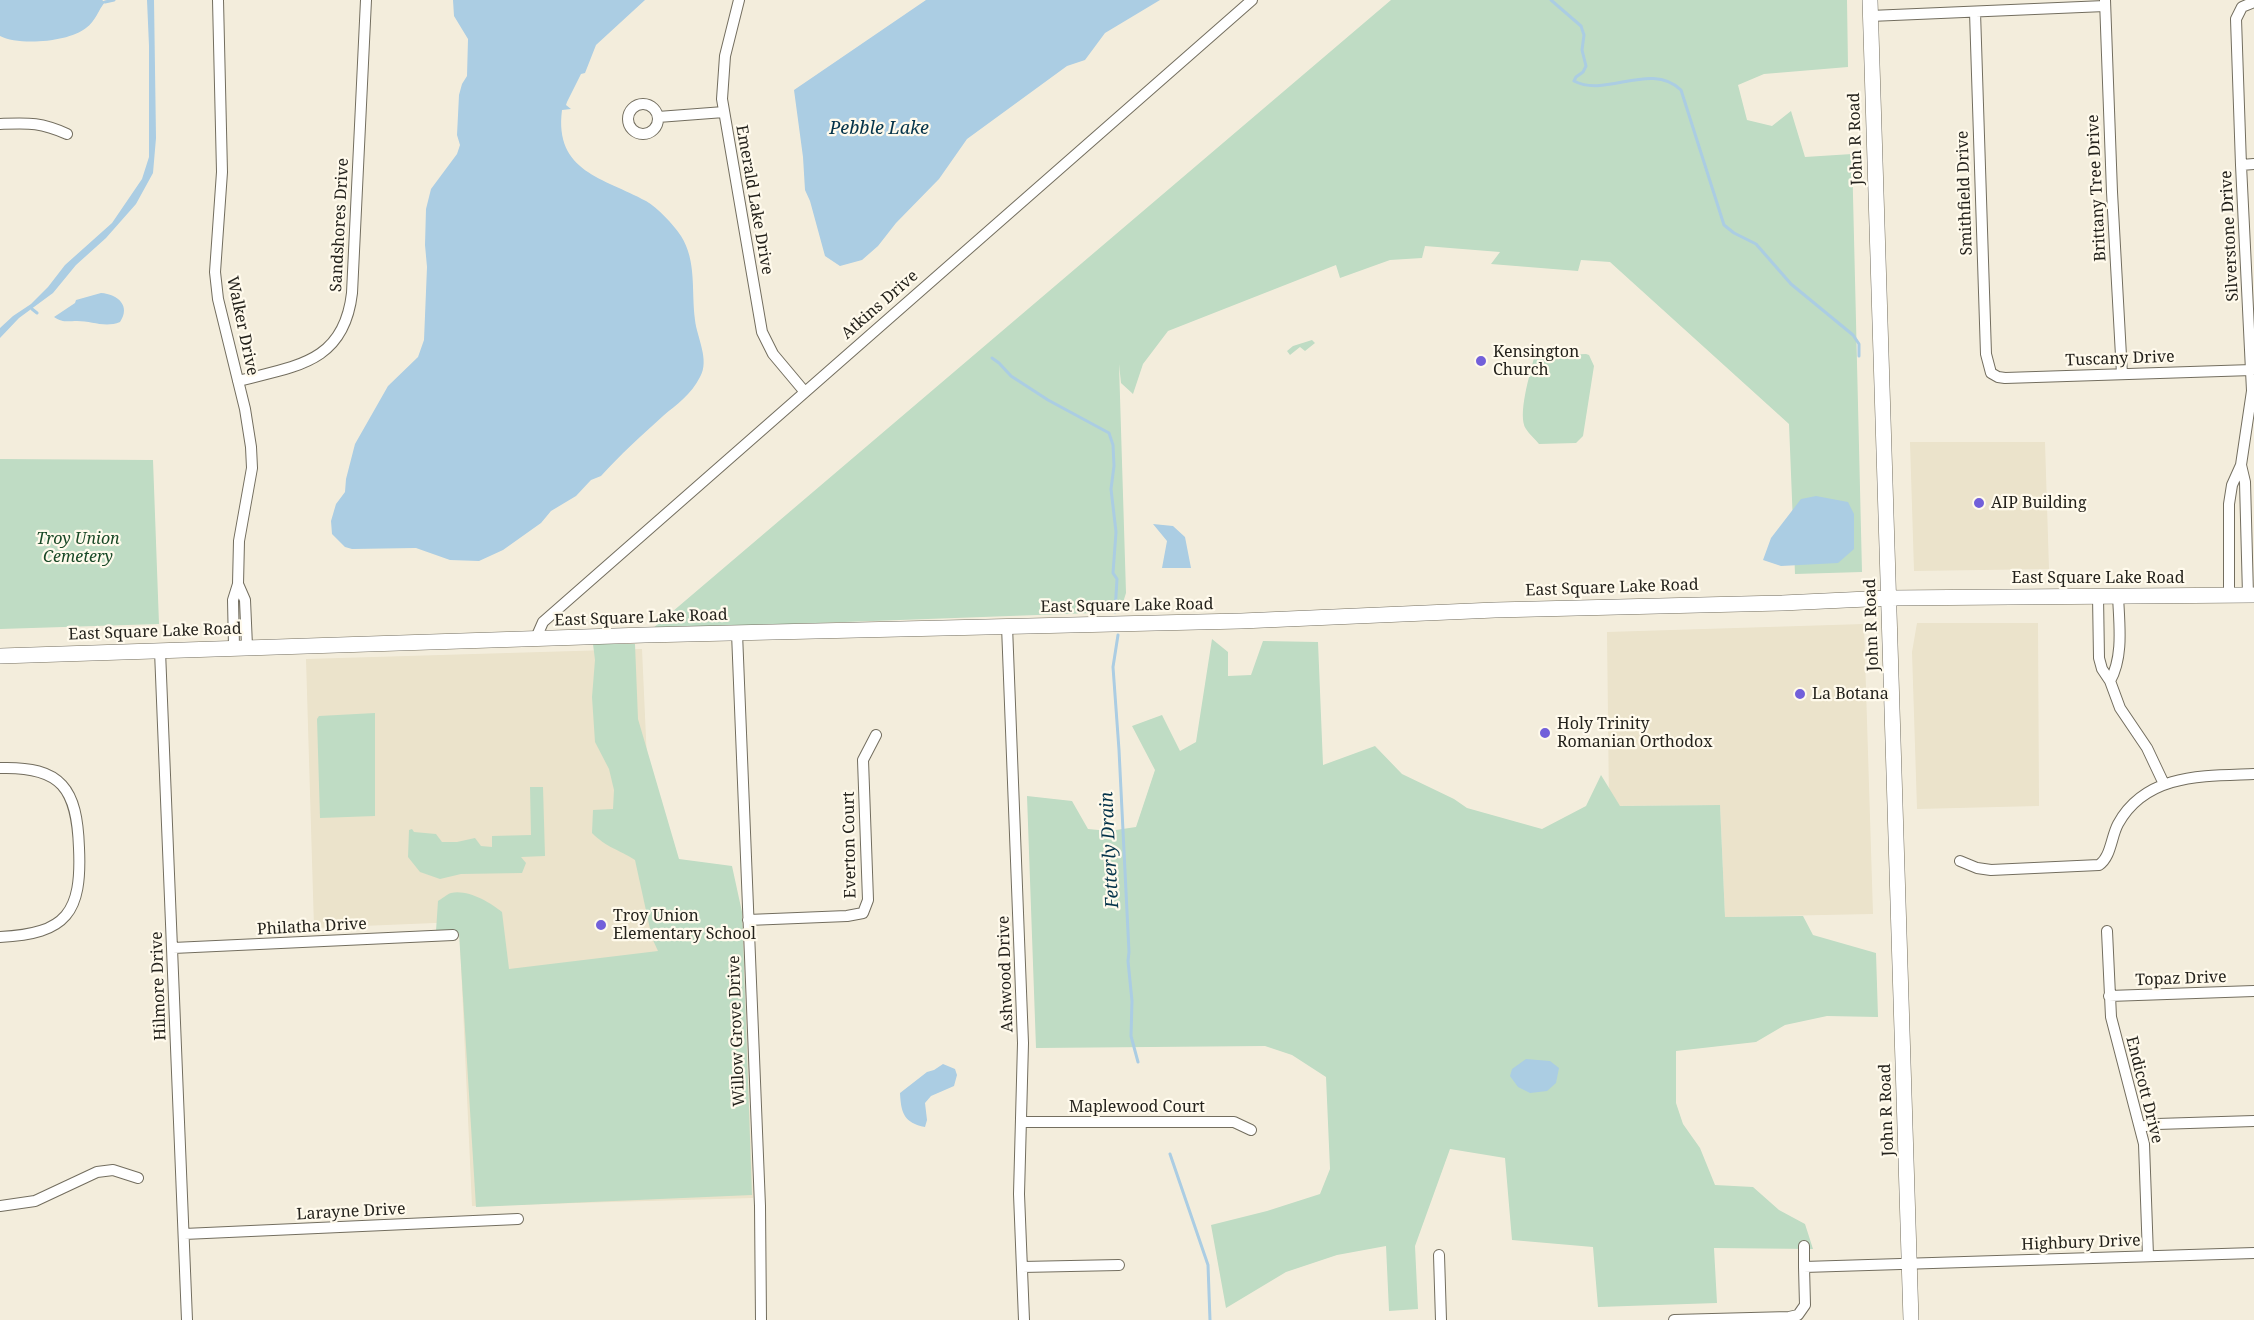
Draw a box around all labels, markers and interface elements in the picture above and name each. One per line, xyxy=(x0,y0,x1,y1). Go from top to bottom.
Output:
street label: John R Road xyxy=(1845,92,1867,186)
street label: Brittany Tree Drive xyxy=(2084,114,2110,262)
water label: Pebble Lake xyxy=(829,118,929,140)
street label: Emerald Lake Drive xyxy=(731,124,777,276)
street label: Smithfield Drive xyxy=(1953,130,1977,256)
street label: Sandshores Drive xyxy=(327,158,353,292)
street label: Silverstone Drive xyxy=(2217,170,2243,302)
street label: Atkins Drive xyxy=(838,267,922,343)
street label: Walker Drive xyxy=(222,275,262,377)
place label: Kensington Church xyxy=(1493,342,1579,380)
street label: Tuscany Drive xyxy=(2065,347,2175,371)
marker: Kensington Church xyxy=(1474,354,1488,368)
place label: AIP Building xyxy=(1991,493,2087,513)
marker: AIP Building xyxy=(1972,496,1986,510)
park label: Troy Union Cemetery xyxy=(36,529,120,567)
street label: East Square Lake Road xyxy=(2011,568,2185,588)
street label: East Square Lake Road xyxy=(1525,575,1699,601)
street label: John R Road xyxy=(1861,578,1883,672)
street label: East Square Lake Road xyxy=(1040,595,1214,617)
street label: East Square Lake Road xyxy=(554,605,728,631)
street label: East Square Lake Road xyxy=(68,619,242,645)
place label: La Botana xyxy=(1812,684,1889,704)
marker: La Botana xyxy=(1793,687,1807,701)
place label: Holy Trinity Romanian Orthodox xyxy=(1557,714,1713,752)
marker: Holy Trinity Romanian Orthodox xyxy=(1538,726,1552,740)
street label: Everton Court xyxy=(839,791,861,899)
water label: Fetterly Drain xyxy=(1096,791,1124,909)
place label: Troy Union Elementary School xyxy=(613,906,756,944)
street label: Philatha Drive xyxy=(257,915,367,939)
street label: Ashwood Drive xyxy=(994,915,1018,1033)
marker: Troy Union Elementary School xyxy=(594,918,608,932)
street label: Hilmore Drive xyxy=(147,931,171,1041)
street label: Willow Grove Drive xyxy=(725,955,749,1107)
street label: Topaz Drive xyxy=(2135,968,2227,990)
street label: Endicott Drive xyxy=(2121,1034,2167,1146)
street label: John R Road xyxy=(1876,1063,1898,1157)
street label: Maplewood Court xyxy=(1069,1097,1205,1117)
street label: Larayne Drive xyxy=(296,1200,406,1224)
street label: Highbury Drive xyxy=(2021,1231,2141,1255)

